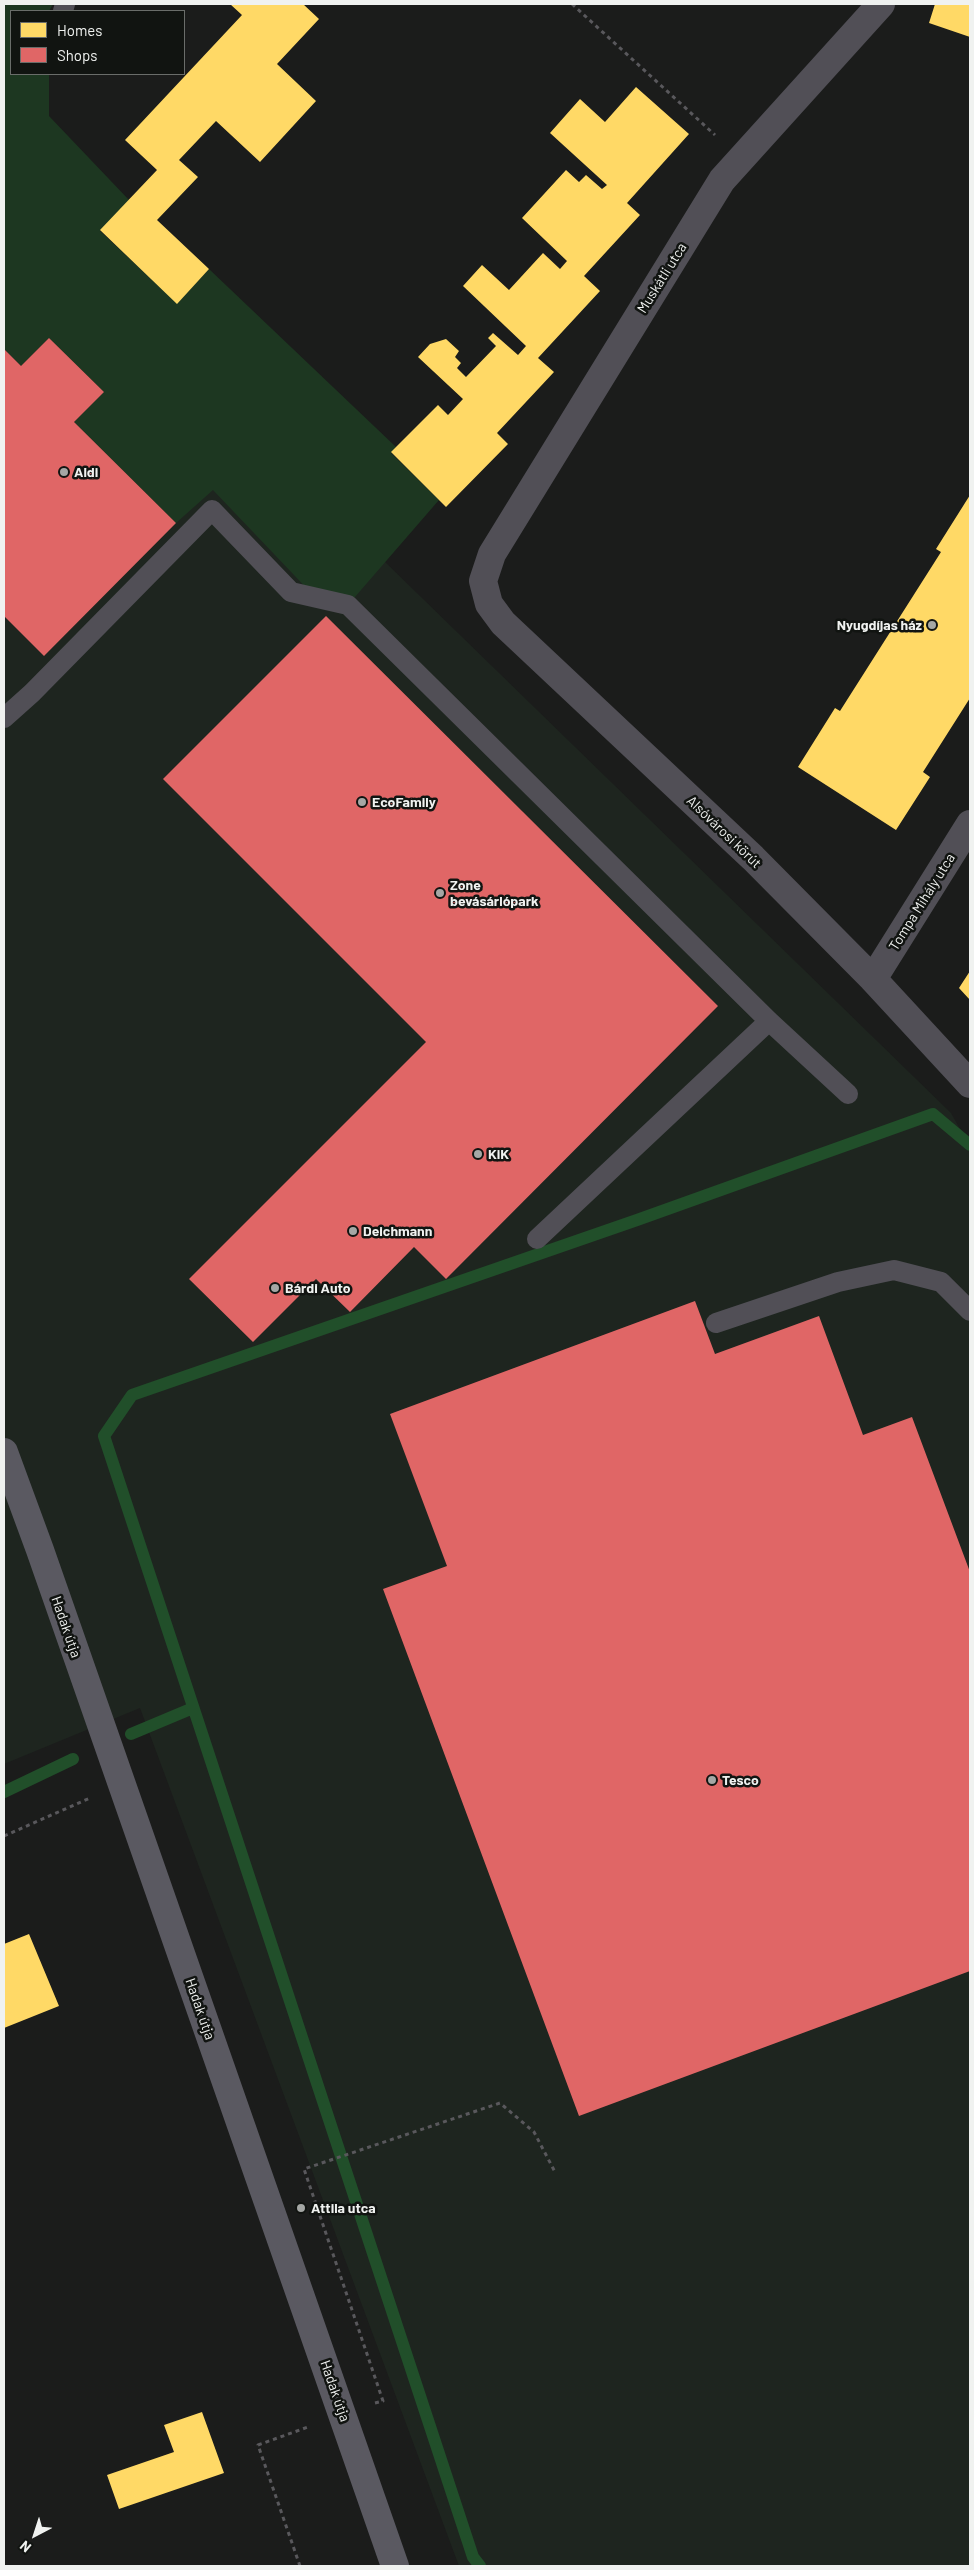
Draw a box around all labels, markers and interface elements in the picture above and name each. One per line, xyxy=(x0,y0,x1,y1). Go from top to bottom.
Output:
legend xyxy=(10,10,185,75)
text: Homes xyxy=(57,21,102,39)
text: Shops xyxy=(57,46,97,64)
street label: Muskátli utca xyxy=(634,240,690,316)
place label: Aldi xyxy=(74,464,98,480)
marker: Aldi xyxy=(58,466,70,478)
place label: Nyugdíjas ház xyxy=(837,617,922,633)
marker: Nyugdíjas ház xyxy=(926,619,938,631)
street label: Alsóvárosi körút xyxy=(683,792,765,872)
place label: EcoFamily xyxy=(372,794,436,810)
marker: EcoFamily xyxy=(356,796,368,808)
street label: Tompa Mihály utca xyxy=(885,850,959,954)
place label: Zone bevásárlópark xyxy=(450,877,538,910)
marker: Zone bevásárlópark xyxy=(434,887,446,899)
place label: KiK xyxy=(488,1146,509,1162)
marker: KiK xyxy=(472,1148,484,1160)
place label: Deichmann xyxy=(363,1223,432,1239)
marker: Deichmann xyxy=(347,1225,359,1237)
place label: Bárdi Auto xyxy=(285,1280,351,1296)
marker: Bárdi Auto xyxy=(269,1282,281,1294)
street label: Hadak útja xyxy=(48,1594,84,1660)
place label: Tesco xyxy=(722,1772,759,1788)
marker: Tesco xyxy=(706,1774,718,1786)
street label: Hadak útja xyxy=(182,1976,218,2042)
place label: Attila utca xyxy=(311,2200,376,2216)
marker: Attila utca xyxy=(295,2202,307,2214)
street label: Hadak útja xyxy=(317,2358,353,2424)
north arrow xyxy=(10,2510,60,2560)
text: N xyxy=(16,2537,34,2556)

